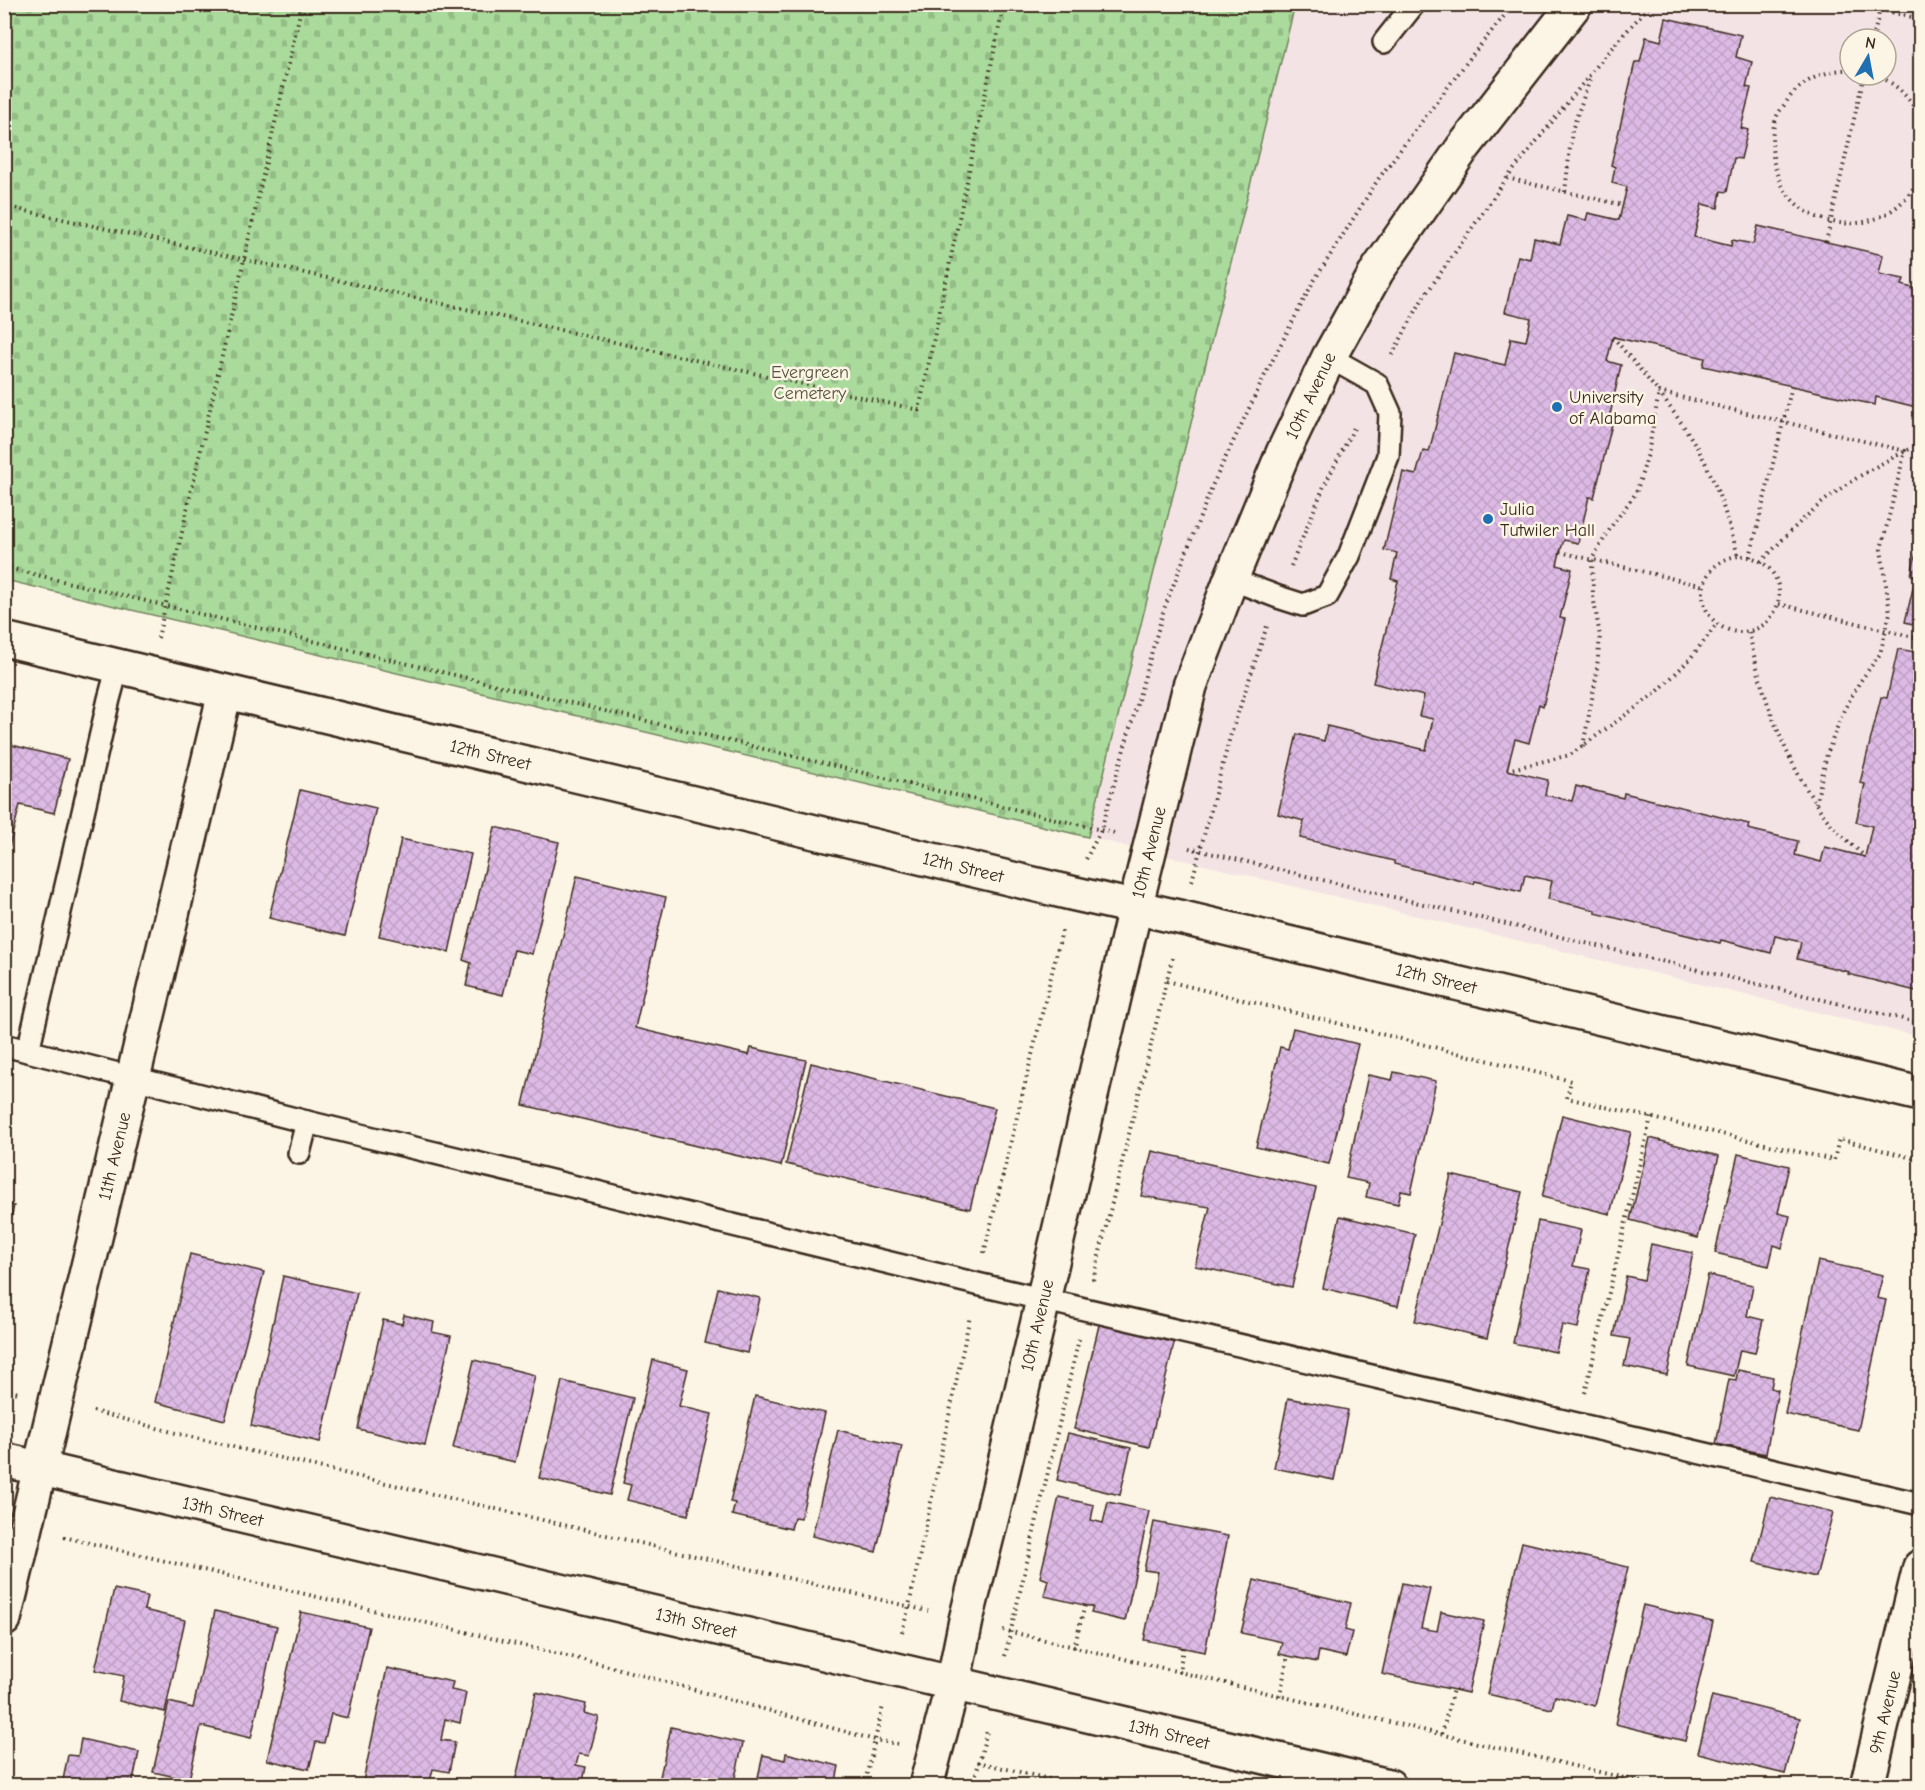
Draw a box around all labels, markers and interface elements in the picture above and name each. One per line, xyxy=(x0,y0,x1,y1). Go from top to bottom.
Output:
north arrow xyxy=(1838,27,1898,87)
text: N xyxy=(1864,33,1877,53)
street label: 10th Avenue xyxy=(1281,349,1340,442)
park label: Evergreen Cemetery xyxy=(771,362,849,404)
place label: University of Alabama xyxy=(1569,387,1656,429)
marker: University of Alabama xyxy=(1550,400,1564,414)
place label: Julia Tutwiler Hall xyxy=(1500,499,1595,541)
marker: Julia Tutwiler Hall xyxy=(1481,512,1495,526)
street label: 12th Street xyxy=(448,735,534,775)
street label: 10th Avenue xyxy=(1127,804,1170,900)
street label: 12th Street xyxy=(921,848,1007,887)
street label: 12th Street xyxy=(1394,959,1480,998)
street label: 11th Avenue xyxy=(94,1110,135,1202)
street label: 10th Avenue xyxy=(1016,1277,1058,1373)
street label: 13th Street xyxy=(181,1492,266,1531)
street label: 13th Street xyxy=(654,1603,739,1643)
street label: 9th Avenue xyxy=(1865,1668,1905,1756)
street label: 13th Street xyxy=(1127,1715,1212,1754)

